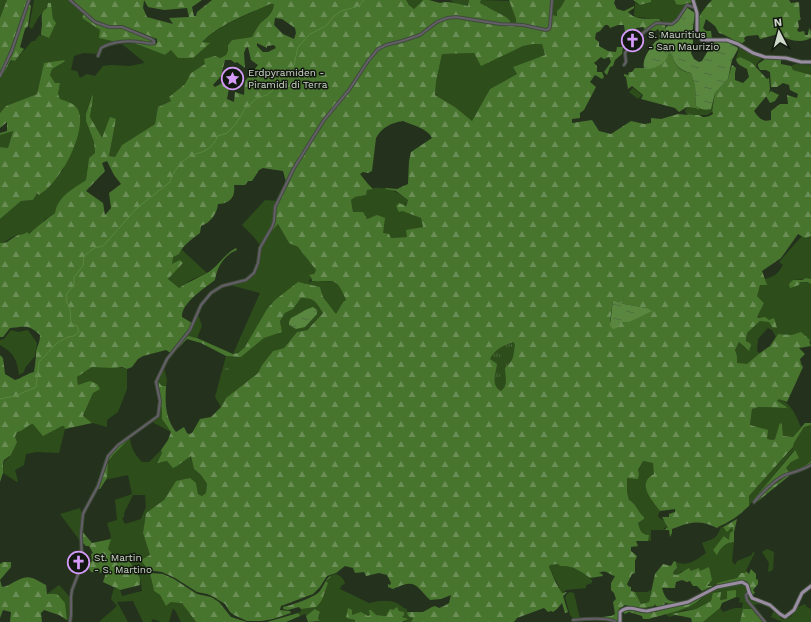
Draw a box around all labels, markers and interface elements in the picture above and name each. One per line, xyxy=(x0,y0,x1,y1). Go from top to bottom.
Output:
north arrow xyxy=(759,12,799,52)
text: N xyxy=(773,16,783,29)
church icon: S. Mauritius - San Maurizio xyxy=(620,27,646,53)
place label: S. Mauritius - San Maurizio xyxy=(648,29,719,52)
place icon: Erdpyramiden - Piramidi di Terra xyxy=(220,65,246,91)
place label: Erdpyramiden - Piramidi di Terra xyxy=(248,67,328,90)
church icon: St. Martin - S. Martino xyxy=(65,550,91,576)
place label: St. Martin - S. Martino xyxy=(94,552,152,575)

